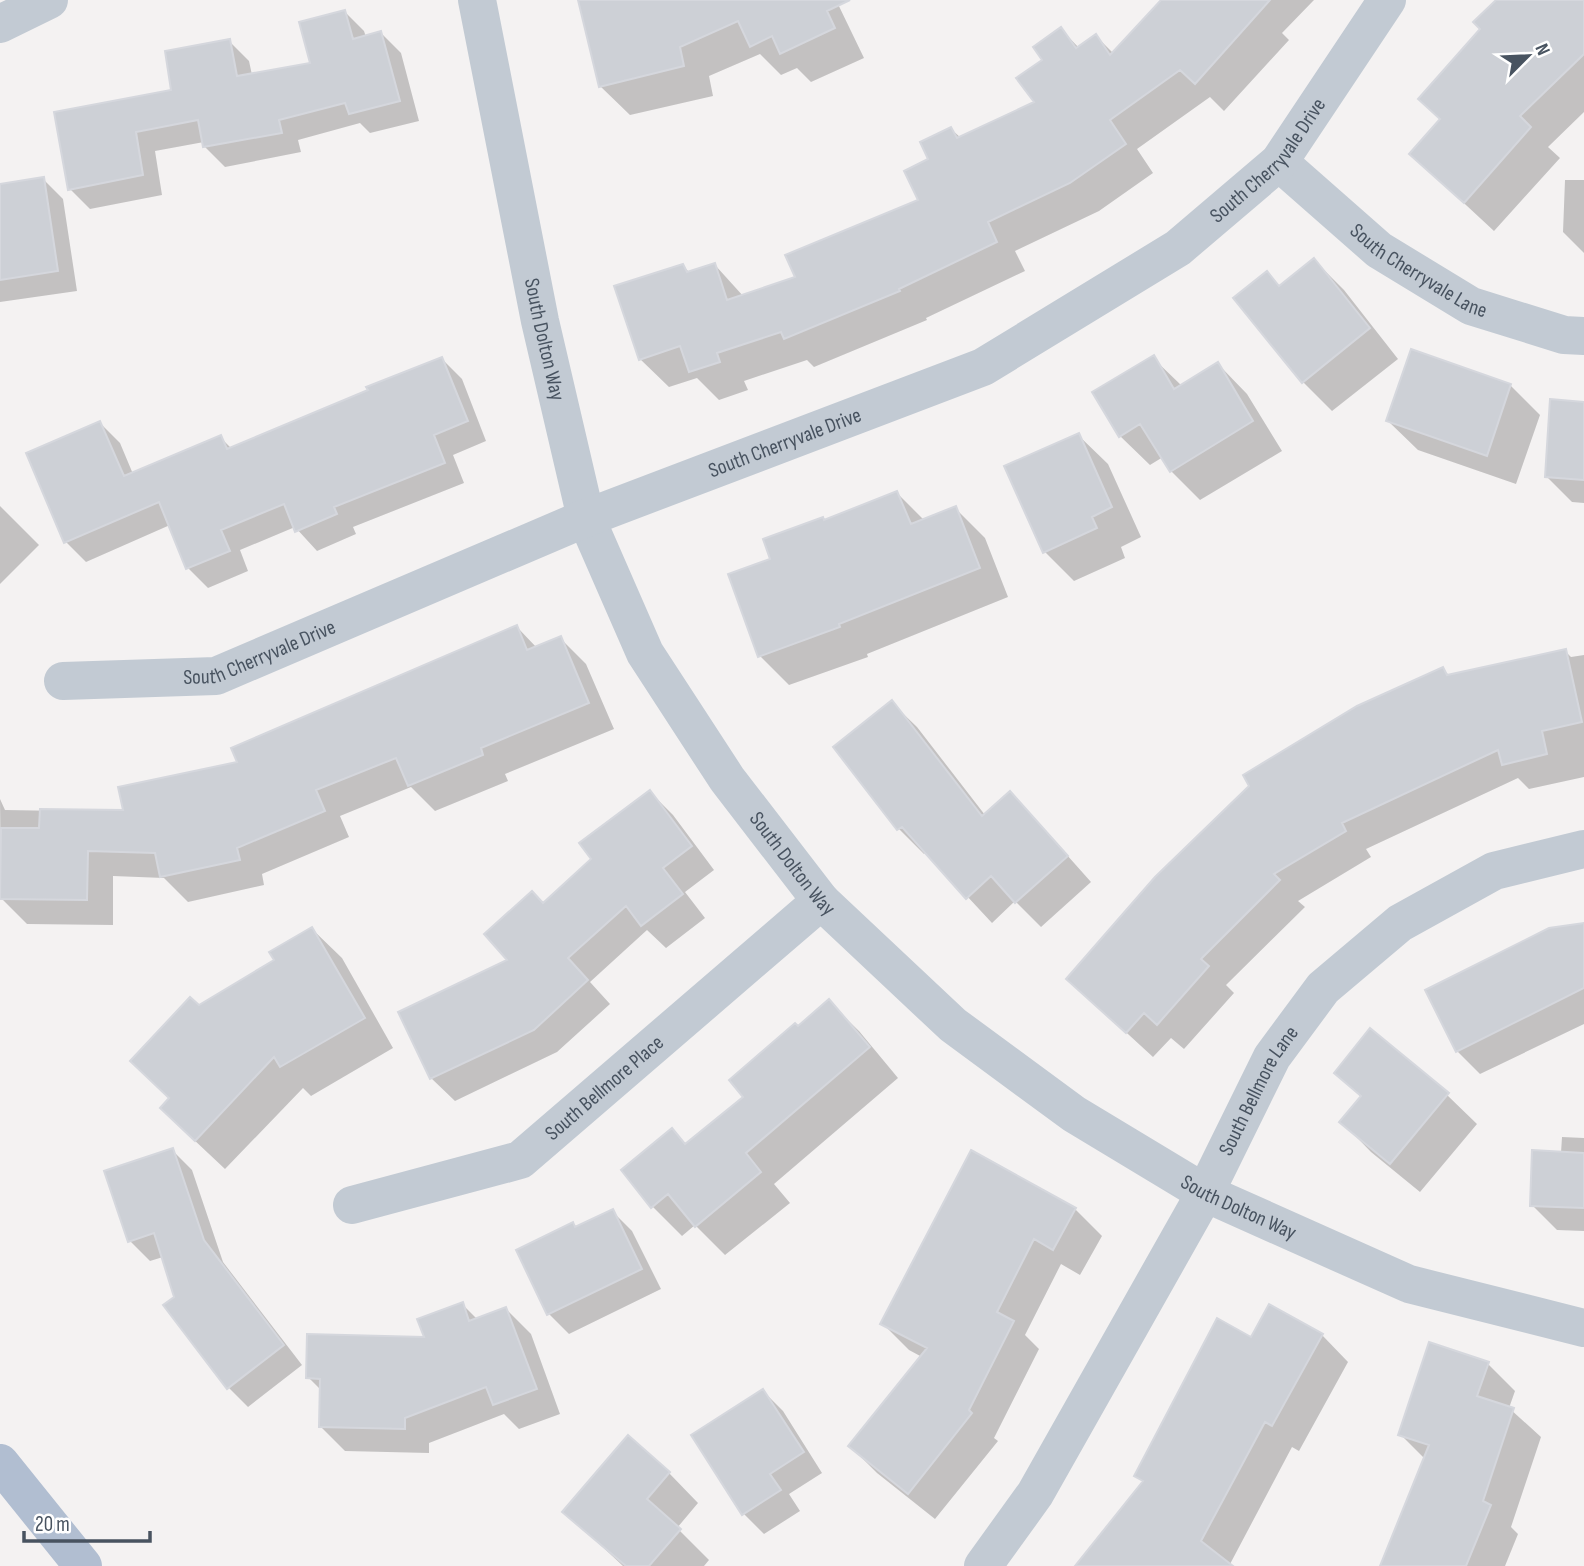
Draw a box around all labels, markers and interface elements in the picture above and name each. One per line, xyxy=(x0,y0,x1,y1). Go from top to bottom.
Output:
north arrow xyxy=(1493,21,1563,91)
text: N xyxy=(1530,40,1555,59)
street label: South Cherryvale Drive xyxy=(1205,93,1331,228)
street label: South Cherryvale Lane xyxy=(1345,218,1490,323)
street label: South Dolton Way xyxy=(519,276,571,403)
street label: South Cherryvale Drive xyxy=(705,402,865,483)
street label: South Cherryvale Drive xyxy=(183,614,339,690)
street label: South Dolton Way xyxy=(744,807,841,921)
street label: South Bellmore Lane xyxy=(1213,1021,1303,1159)
street label: South Bellmore Place xyxy=(540,1030,669,1145)
street label: South Dolton Way xyxy=(1177,1169,1300,1245)
scale bar xyxy=(24,1500,150,1544)
text: 20 m xyxy=(35,1512,70,1537)

